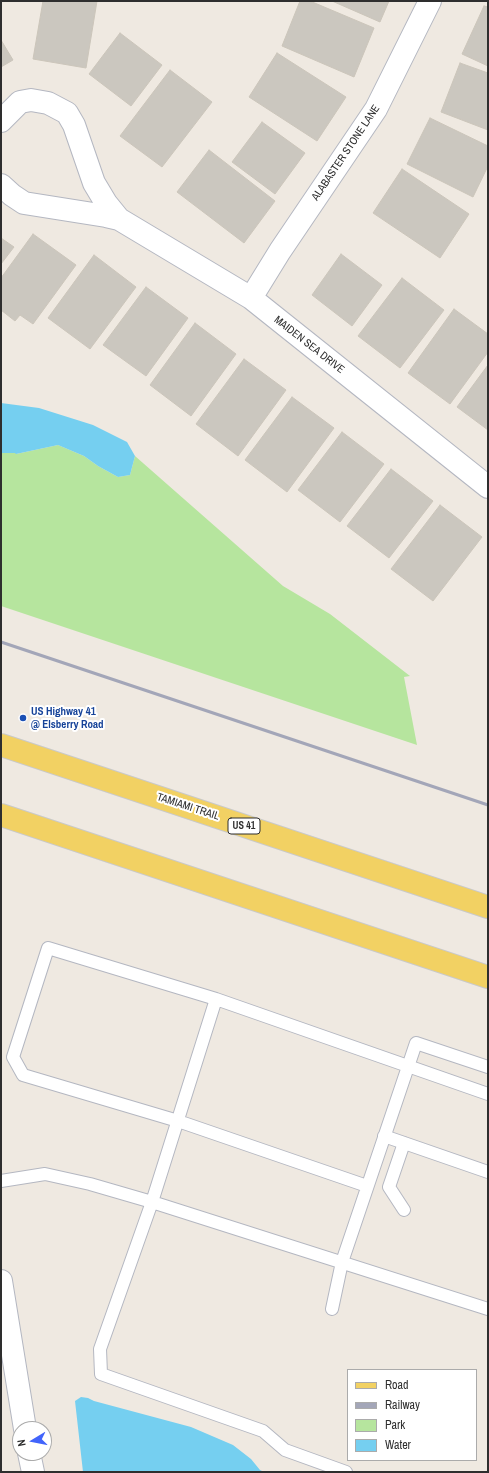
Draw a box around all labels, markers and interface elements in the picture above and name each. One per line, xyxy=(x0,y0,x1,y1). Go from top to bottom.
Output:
street label: ALABASTER STONE LANE xyxy=(309,103,383,203)
street label: MAIDEN SEA DRIVE xyxy=(271,313,347,377)
place label: US Highway 41 @ Elsberry Road xyxy=(31,705,103,731)
marker: US Highway 41 @ Elsberry Road xyxy=(18,713,28,723)
street label: TAMIAMI TRAIL xyxy=(155,791,221,823)
road number: US 41 xyxy=(228,818,260,834)
legend xyxy=(347,1369,477,1461)
text: Road xyxy=(385,1377,409,1393)
text: Railway xyxy=(385,1397,420,1413)
text: Park xyxy=(385,1417,405,1433)
north arrow xyxy=(12,1421,52,1461)
text: Water xyxy=(385,1437,411,1453)
text: N xyxy=(14,1438,29,1447)

